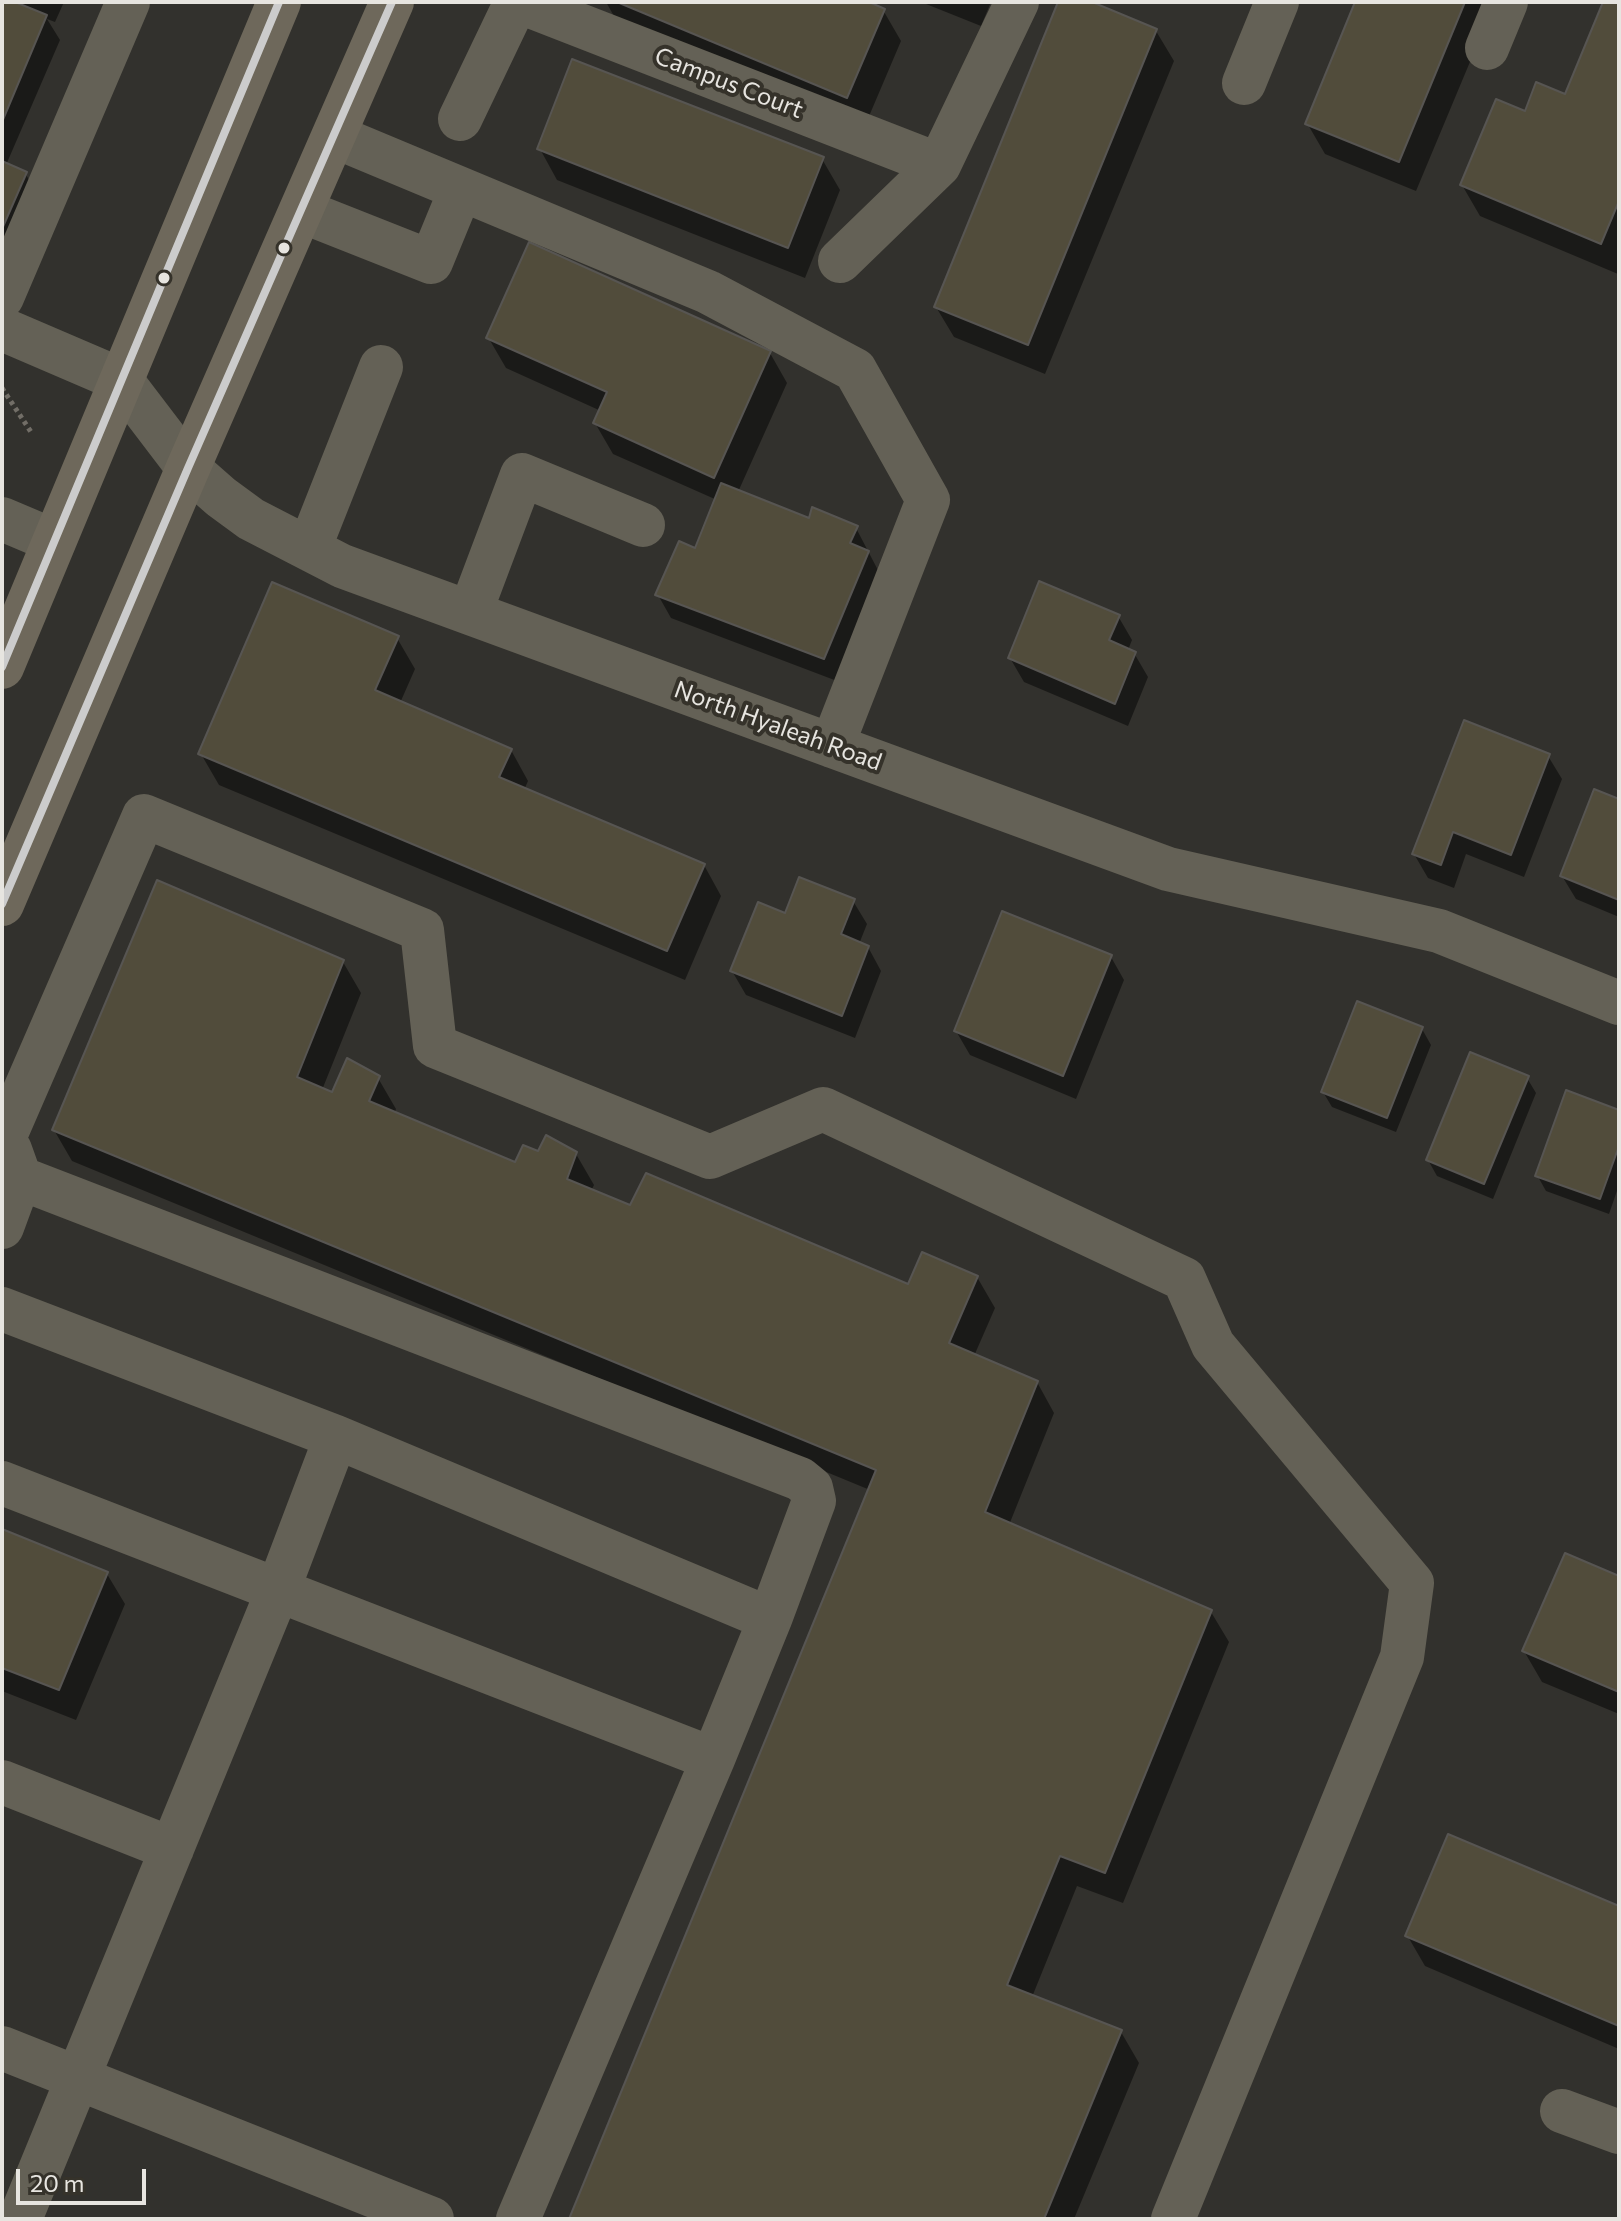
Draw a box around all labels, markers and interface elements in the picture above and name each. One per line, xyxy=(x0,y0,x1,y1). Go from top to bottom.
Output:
street label: Campus Court xyxy=(651,41,807,125)
unlabelled marker xyxy=(276,240,292,256)
unlabelled marker xyxy=(156,270,172,286)
street label: North Hyaleah Road xyxy=(670,675,886,777)
scale bar xyxy=(20,2153,150,2203)
text: 20 m xyxy=(30,2168,84,2197)

